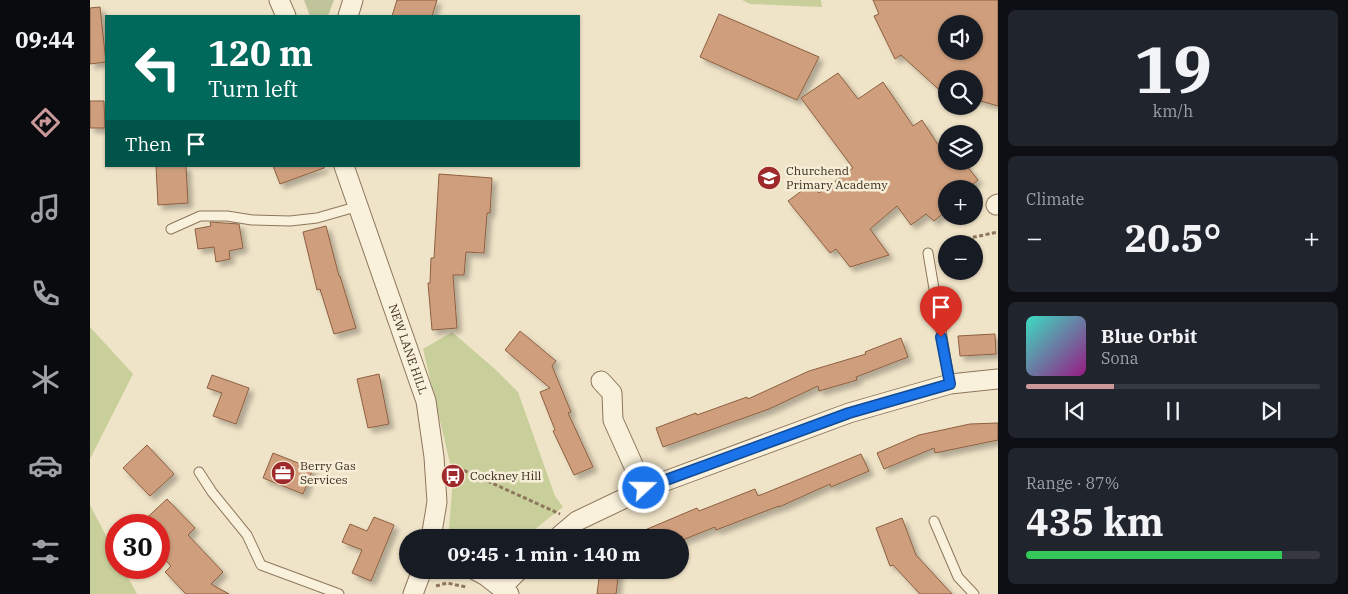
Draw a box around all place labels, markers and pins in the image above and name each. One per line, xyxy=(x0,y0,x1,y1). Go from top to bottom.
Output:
place label: Churchend Primary Academy xyxy=(786,163,888,192)
school or university icon: Churchend Primary Academy xyxy=(756,165,782,191)
pin xyxy=(920,286,962,337)
place label: Berry Gas Services xyxy=(300,458,356,487)
office icon: Berry Gas Services xyxy=(270,460,296,486)
bus stop icon: Cockney Hill xyxy=(440,463,466,489)
place label: Cockney Hill xyxy=(470,468,542,483)

